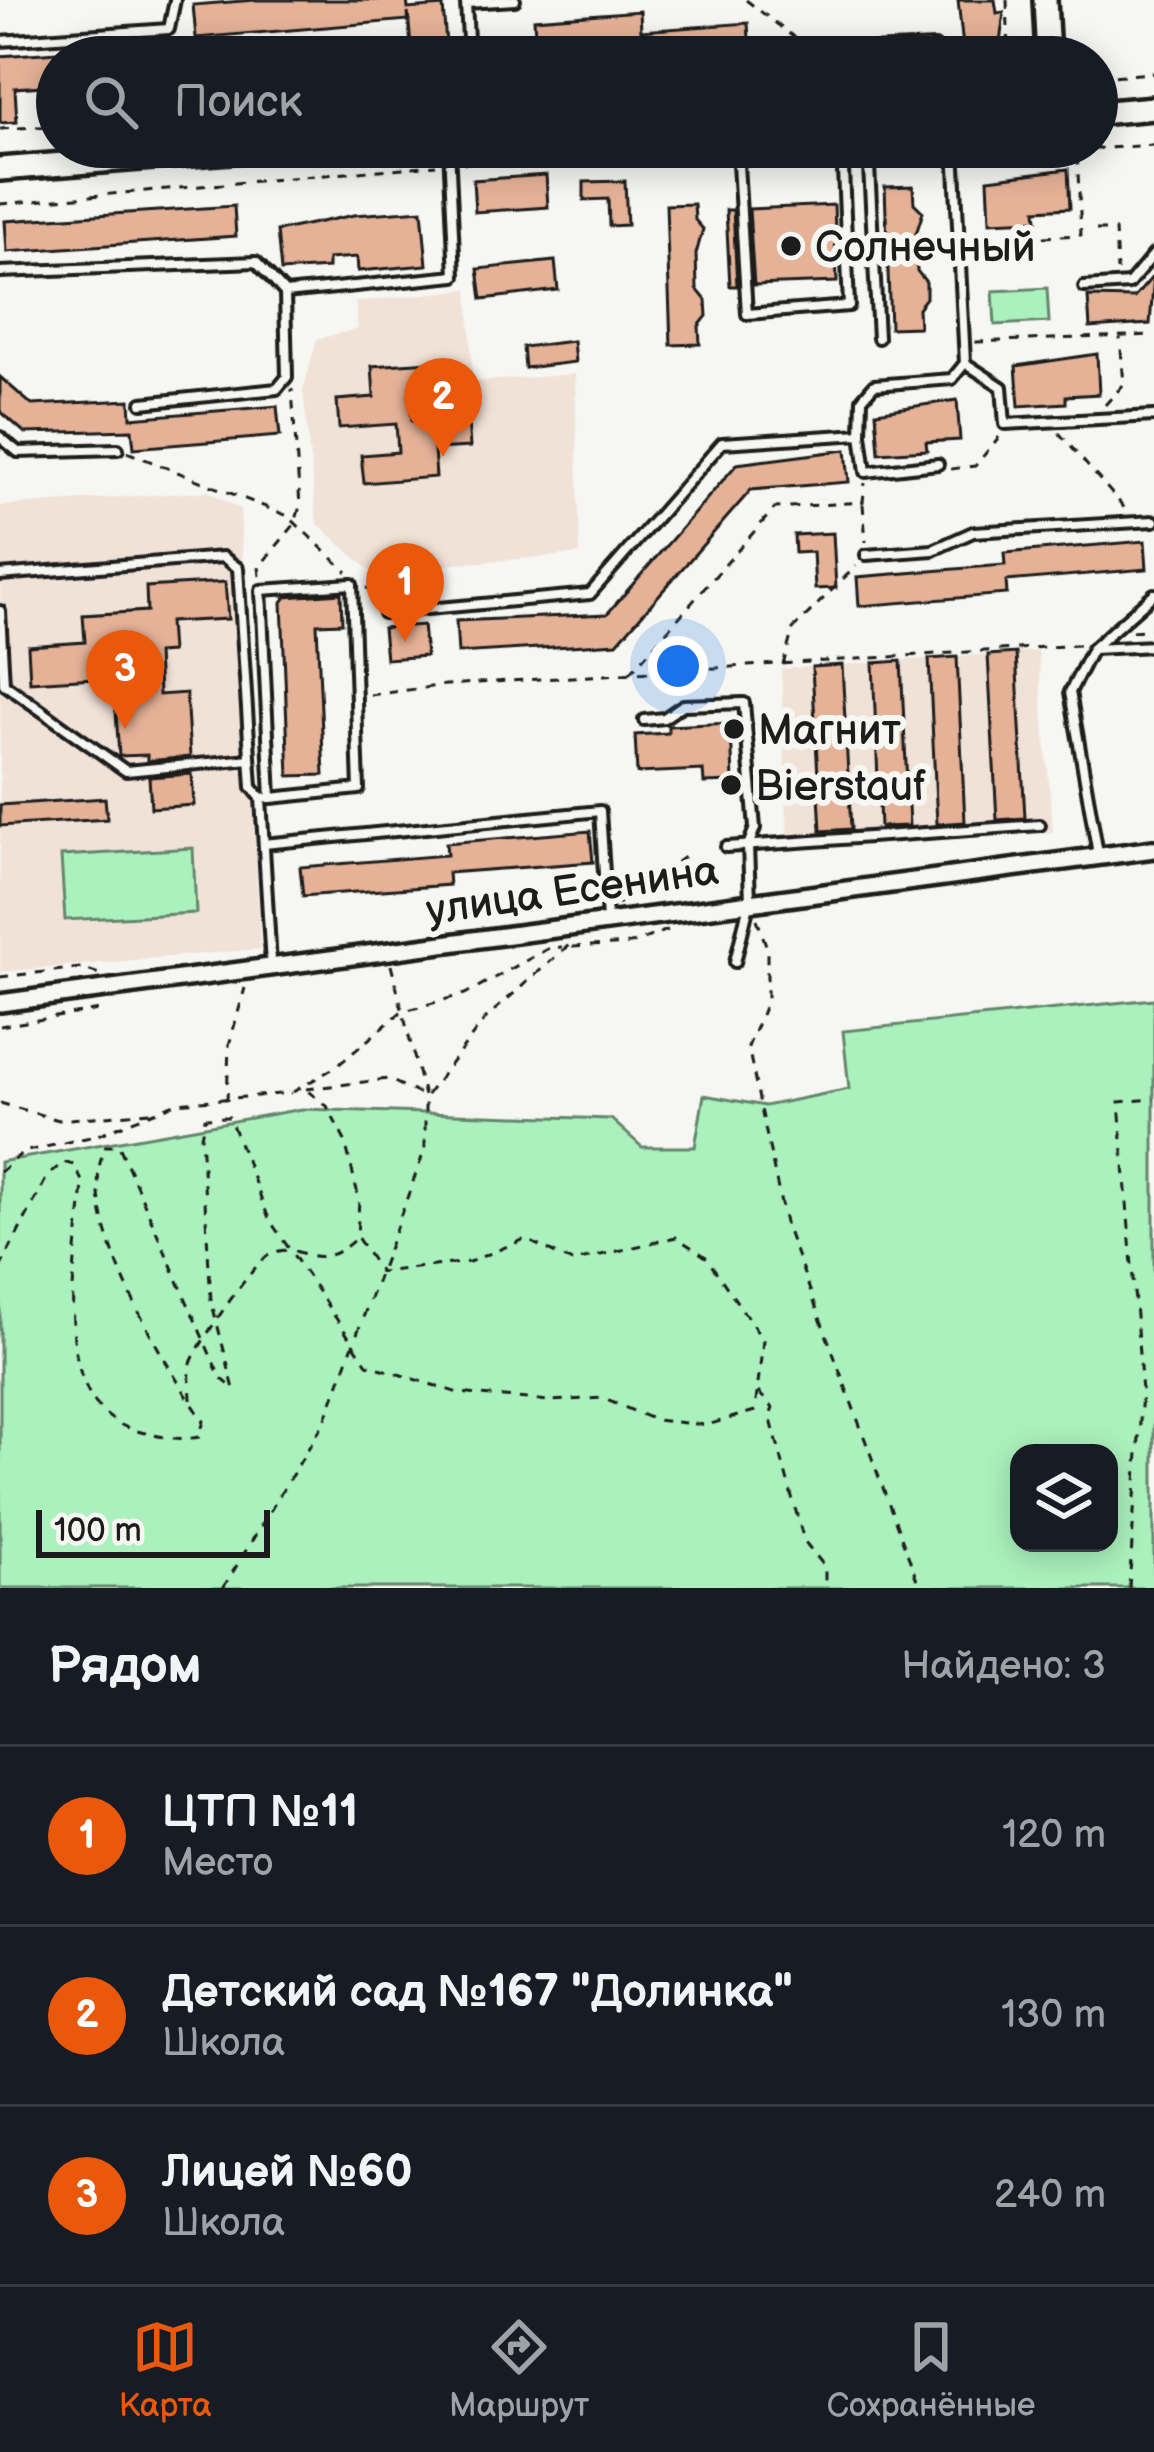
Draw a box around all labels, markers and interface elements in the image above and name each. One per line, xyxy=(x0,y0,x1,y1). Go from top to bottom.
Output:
search box xyxy=(36,36,1118,168)
icon: search xyxy=(78,69,144,135)
text: Поиск xyxy=(174,75,302,130)
place label: Солнечный xyxy=(815,223,1036,274)
marker: Солнечный xyxy=(778,233,804,259)
pin: 2 xyxy=(404,358,482,457)
pin: 1 xyxy=(366,543,444,642)
pin: 3 xyxy=(86,630,164,729)
your location xyxy=(648,636,708,696)
place label: Магнит xyxy=(758,706,902,757)
marker: Магнит xyxy=(721,716,747,742)
place label: Bierstauf xyxy=(755,762,926,813)
marker: Bierstauf xyxy=(718,772,744,798)
street label: улица Есенина xyxy=(423,846,722,937)
map controls xyxy=(1010,1444,1118,1552)
button: layers xyxy=(1010,1444,1118,1552)
scale bar xyxy=(36,1504,270,1557)
text: 100 m xyxy=(54,1511,142,1551)
text: Рядом xyxy=(48,1636,202,1697)
text: Найдено: 3 xyxy=(901,1643,1106,1690)
text: ЦТП №11 xyxy=(162,1785,358,1840)
text: 1 xyxy=(79,1812,95,1859)
text: 120 m xyxy=(1002,1812,1106,1859)
text: Место xyxy=(162,1840,273,1887)
text: Детский сад №167 "Долинка" xyxy=(162,1965,793,2020)
text: 2 xyxy=(75,1992,99,2039)
text: 130 m xyxy=(1001,1992,1106,2039)
text: Школа xyxy=(162,2020,285,2067)
text: Лицей №60 xyxy=(162,2145,413,2200)
text: 3 xyxy=(76,2172,98,2219)
text: 240 m xyxy=(994,2172,1106,2219)
text: Школа xyxy=(162,2200,285,2247)
tab: Карта xyxy=(119,2314,212,2426)
tab: Маршрут xyxy=(449,2314,589,2426)
tab: Сохранённые xyxy=(827,2314,1035,2426)

